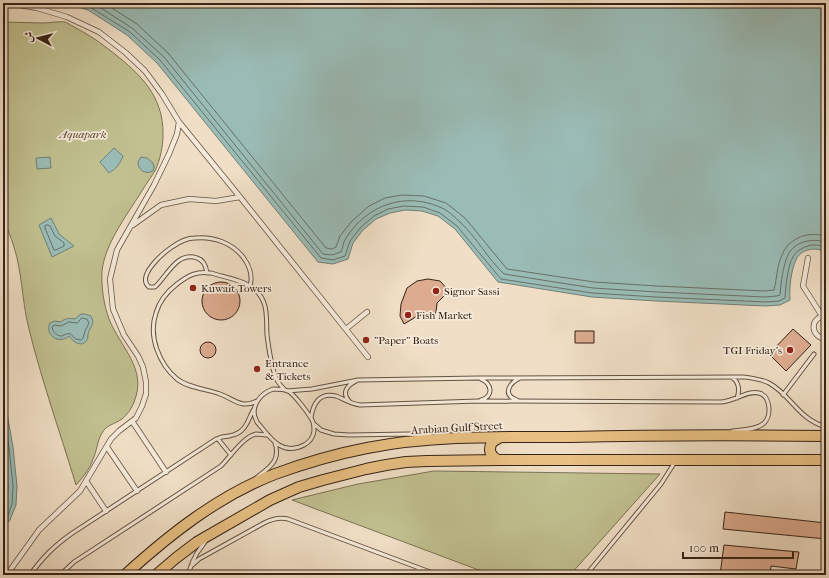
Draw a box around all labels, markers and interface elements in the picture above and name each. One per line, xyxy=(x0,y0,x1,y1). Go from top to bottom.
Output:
north arrow xyxy=(18,18,58,58)
text: ش xyxy=(21,31,36,43)
park label: Aquapark xyxy=(58,128,107,141)
place label: Kuwait Towers xyxy=(201,282,271,295)
marker: Kuwait Towers xyxy=(188,283,198,293)
place label: Signor Sassi xyxy=(444,285,501,298)
marker: Signor Sassi xyxy=(431,286,441,296)
place label: Fish Market xyxy=(416,309,472,322)
marker: Fish Market xyxy=(403,310,413,320)
place label: "Paper" Boats xyxy=(374,334,438,347)
marker: "Paper" Boats xyxy=(361,335,371,345)
place label: TGI Friday's xyxy=(723,344,782,357)
marker: TGI Friday's xyxy=(785,345,795,355)
place label: Entrance & Tickets xyxy=(265,357,311,383)
marker: Entrance & Tickets xyxy=(252,364,262,374)
street label: Arabian Gulf Street xyxy=(410,419,503,437)
scale bar xyxy=(683,534,793,560)
text: 100 m xyxy=(689,541,719,555)

